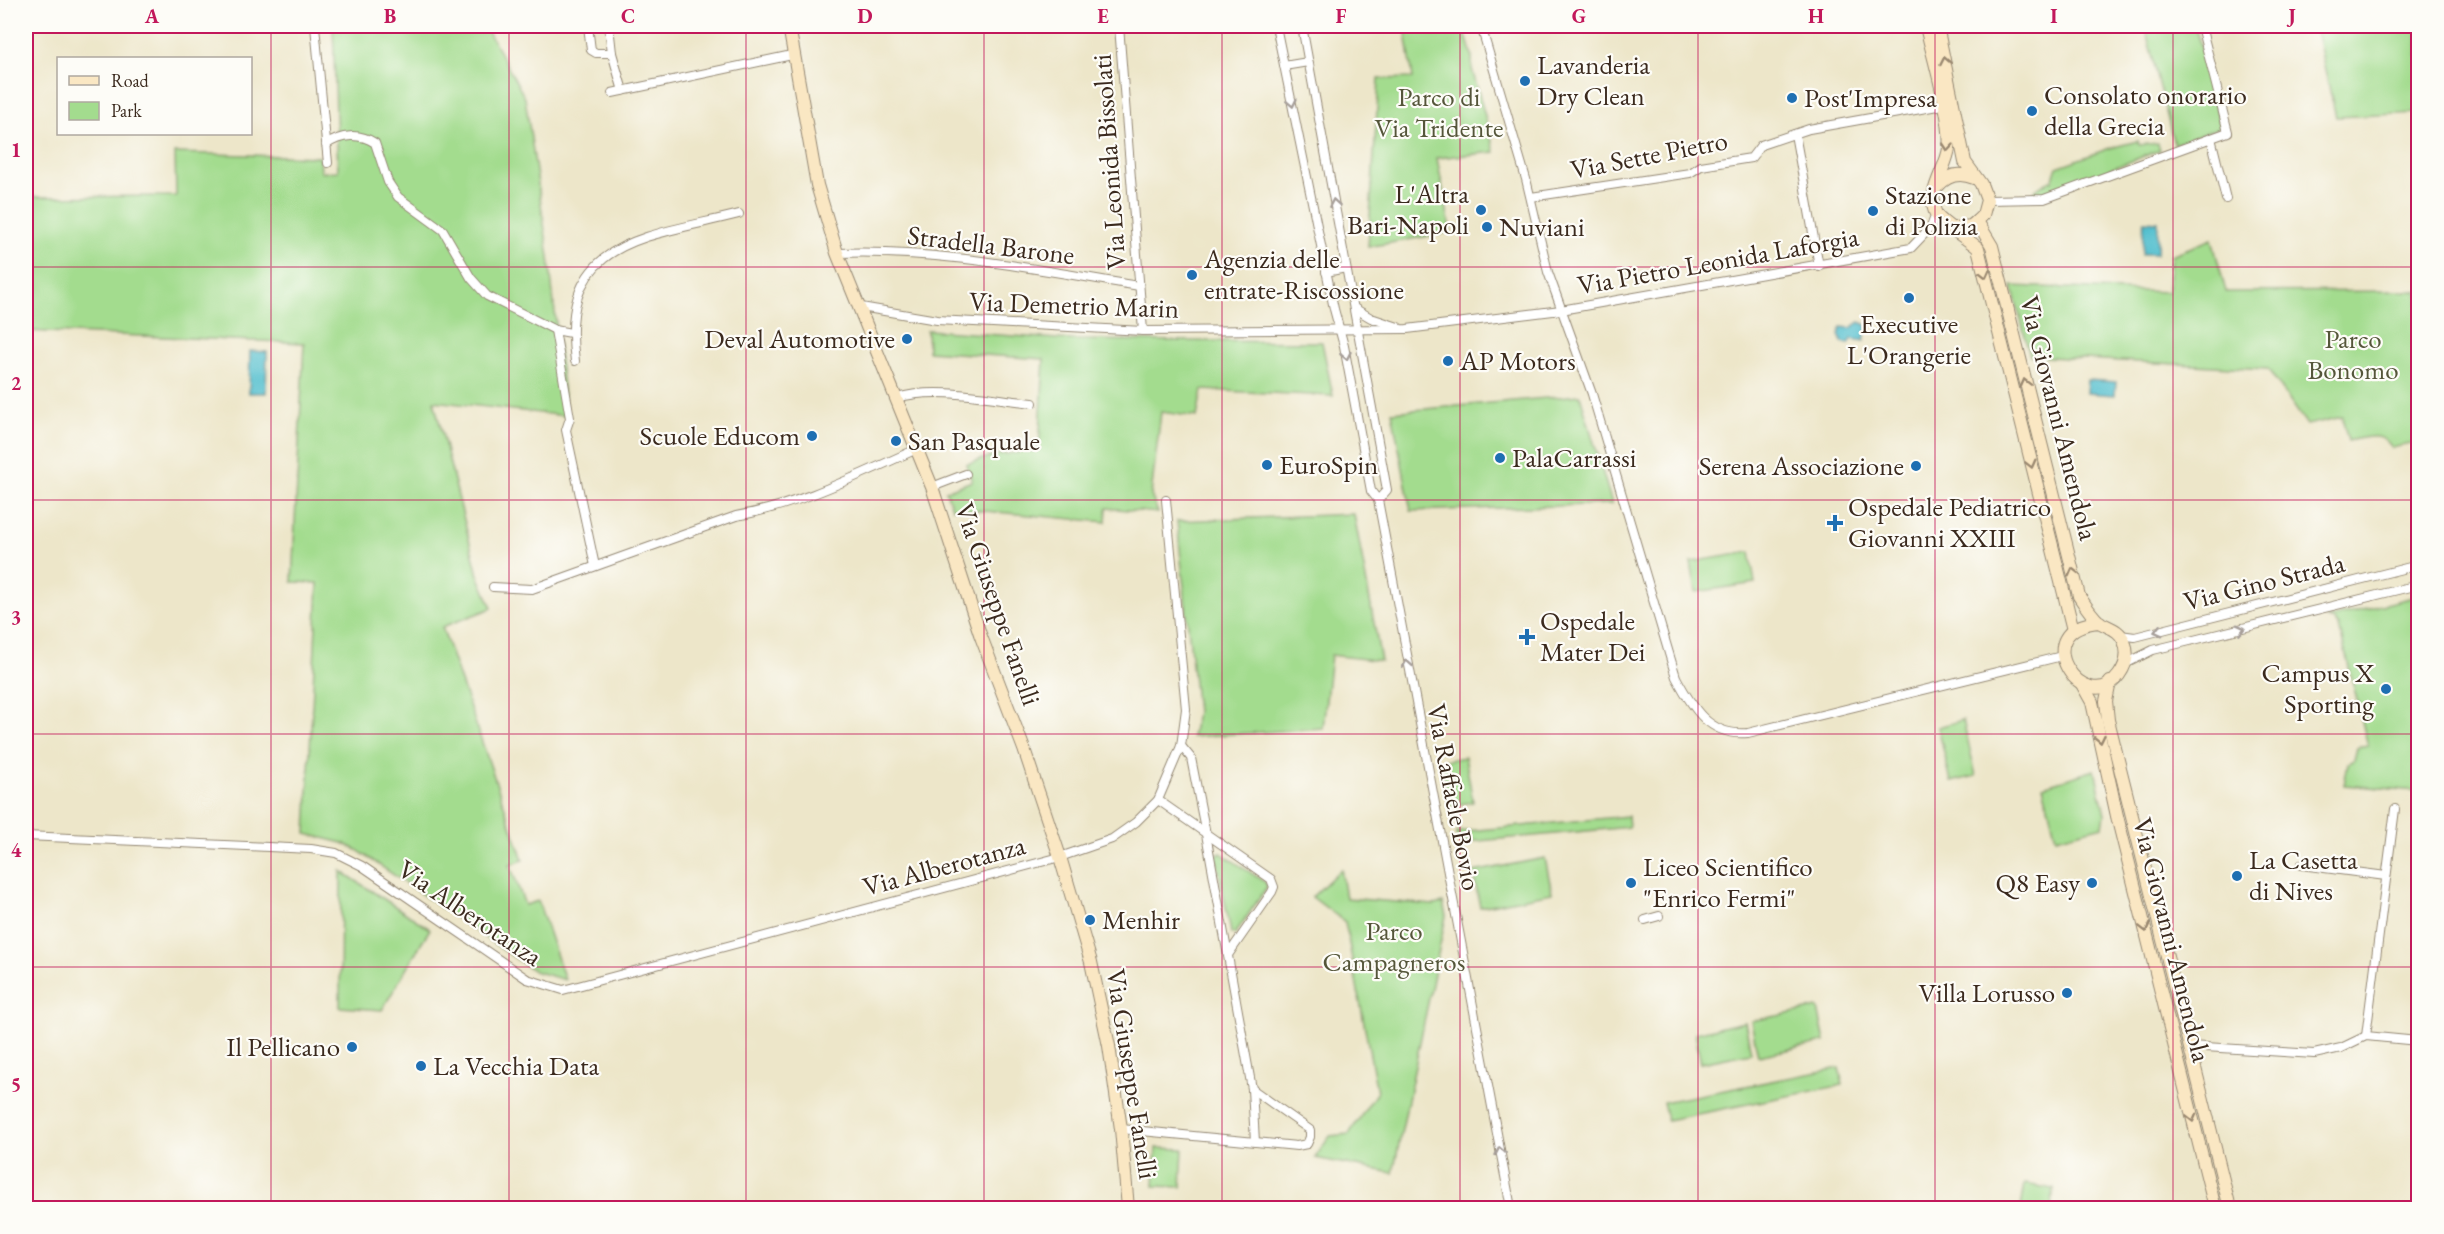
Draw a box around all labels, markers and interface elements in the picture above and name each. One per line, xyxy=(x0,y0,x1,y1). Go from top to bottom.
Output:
text: A xyxy=(144,3,160,29)
text: B xyxy=(384,3,396,29)
text: C xyxy=(621,3,635,29)
text: D xyxy=(857,3,873,29)
text: E xyxy=(1097,3,1109,29)
text: F xyxy=(1336,3,1347,29)
text: G xyxy=(1572,3,1586,29)
text: H xyxy=(1808,3,1824,29)
text: I xyxy=(2050,3,2058,29)
text: J xyxy=(2286,3,2296,29)
place label: Lavanderia Dry Clean xyxy=(1537,47,1650,113)
street label: Via Leonida Bissolati xyxy=(1083,53,1133,271)
one-way arrow xyxy=(1939,56,1952,66)
legend xyxy=(57,57,252,135)
text: Road xyxy=(111,69,150,92)
marker: Lavanderia Dry Clean xyxy=(1518,74,1532,88)
place label: Consolato onorario della Grecia xyxy=(2044,77,2247,143)
park label: Parco di Via Tridente xyxy=(1375,79,1503,145)
place label: Post'Impresa xyxy=(1804,80,1937,115)
marker: Post'Impresa xyxy=(1785,91,1799,105)
one-way arrow xyxy=(1285,98,1298,108)
text: Park xyxy=(111,99,142,122)
marker: Consolato onorario della Grecia xyxy=(2025,104,2039,118)
street label: Via Sette Pietro xyxy=(1567,122,1730,187)
text: 1 xyxy=(11,137,21,163)
one-way arrow xyxy=(1942,142,1955,151)
place label: L'Altra Bari-Napoli xyxy=(1347,176,1469,242)
place label: Stazione di Polizia xyxy=(1885,177,1978,243)
one-way arrow xyxy=(1328,199,1341,209)
marker: L'Altra Bari-Napoli xyxy=(1474,203,1488,217)
marker: Stazione di Polizia xyxy=(1866,204,1880,218)
place label: Nuviani xyxy=(1499,209,1585,244)
street label: Stradella Barone xyxy=(906,217,1077,272)
street label: Via Pietro Leonida Laforgia xyxy=(1575,219,1861,302)
marker: Nuviani xyxy=(1480,220,1494,234)
place label: Agenzia delle entrate-Riscossione xyxy=(1203,241,1404,307)
marker: Agenzia delle entrate-Riscossione xyxy=(1185,268,1199,282)
one-way arrow xyxy=(1977,269,1990,279)
street label: Via Demetrio Marin xyxy=(968,283,1180,326)
marker: Executive L'Orangerie xyxy=(1902,291,1916,305)
street label: Via Giovanni Amendola xyxy=(2012,292,2107,544)
place label: Executive L'Orangerie xyxy=(1847,306,1971,372)
place label: Deval Automotive xyxy=(704,321,895,356)
park label: Parco Bonomo xyxy=(2307,321,2399,387)
marker: Deval Automotive xyxy=(900,332,914,346)
place label: AP Motors xyxy=(1459,343,1576,378)
one-way arrow xyxy=(1339,350,1352,360)
marker: AP Motors xyxy=(1441,354,1455,368)
text: 2 xyxy=(11,370,22,396)
one-way arrow xyxy=(2020,378,2033,388)
place label: Scuole Educom xyxy=(640,418,800,453)
place label: San Pasquale xyxy=(908,423,1040,458)
marker: Scuole Educom xyxy=(805,429,819,443)
marker: San Pasquale xyxy=(889,434,903,448)
place label: PalaCarrassi xyxy=(1512,440,1637,475)
place label: EuroSpin xyxy=(1279,447,1378,482)
place label: Serena Associazione xyxy=(1699,448,1904,483)
marker: PalaCarrassi xyxy=(1493,451,1507,465)
marker: EuroSpin xyxy=(1260,458,1274,472)
marker: Serena Associazione xyxy=(1909,459,1923,473)
one-way arrow xyxy=(2024,459,2037,469)
place label: Ospedale Pediatrico Giovanni XXIII xyxy=(1848,489,2051,555)
street label: Via Giuseppe Fanelli xyxy=(947,498,1050,710)
marker: Ospedale Pediatrico Giovanni XXIII xyxy=(1826,514,1844,532)
street label: Via Gino Strada xyxy=(2180,545,2348,618)
one-way arrow xyxy=(2068,567,2081,577)
place label: Ospedale Mater Dei xyxy=(1540,603,1646,669)
text: 3 xyxy=(11,604,21,630)
one-way arrow xyxy=(2153,623,2163,636)
one-way arrow xyxy=(2235,623,2245,636)
marker: Ospedale Mater Dei xyxy=(1518,628,1536,646)
place label: Campus X Sporting xyxy=(2262,655,2374,721)
one-way arrow xyxy=(1401,660,1414,670)
marker: Campus X Sporting xyxy=(2379,682,2393,696)
street label: Via Raffaele Bovio xyxy=(1419,701,1490,893)
one-way arrow xyxy=(2093,733,2106,743)
street label: Via Giovanni Amendola xyxy=(2125,814,2220,1066)
street label: Via Alberotanza xyxy=(859,827,1029,904)
text: 4 xyxy=(11,837,22,863)
place label: La Casetta di Nives xyxy=(2249,842,2358,908)
place label: Liceo Scientifico "Enrico Fermi" xyxy=(1643,849,1813,915)
street label: Via Alberotanza xyxy=(391,851,549,974)
place label: Q8 Easy xyxy=(1995,865,2080,900)
marker: La Casetta di Nives xyxy=(2230,869,2244,883)
marker: Liceo Scientifico "Enrico Fermi" xyxy=(1624,876,1638,890)
marker: Q8 Easy xyxy=(2085,876,2099,890)
place label: Menhir xyxy=(1102,902,1180,937)
marker: Menhir xyxy=(1083,913,1097,927)
park label: Parco Campagneros xyxy=(1323,913,1465,979)
one-way arrow xyxy=(2137,923,2150,933)
street label: Via Giuseppe Fanelli xyxy=(1099,966,1166,1182)
place label: Villa Lorusso xyxy=(1918,975,2055,1010)
marker: Villa Lorusso xyxy=(2060,986,2074,1000)
place label: Il Pellicano xyxy=(226,1029,340,1064)
marker: Il Pellicano xyxy=(345,1040,359,1054)
place label: La Vecchia Data xyxy=(433,1048,599,1083)
marker: La Vecchia Data xyxy=(414,1059,428,1073)
text: 5 xyxy=(11,1071,21,1097)
one-way arrow xyxy=(2184,1112,2197,1122)
one-way arrow xyxy=(1494,1146,1507,1156)

